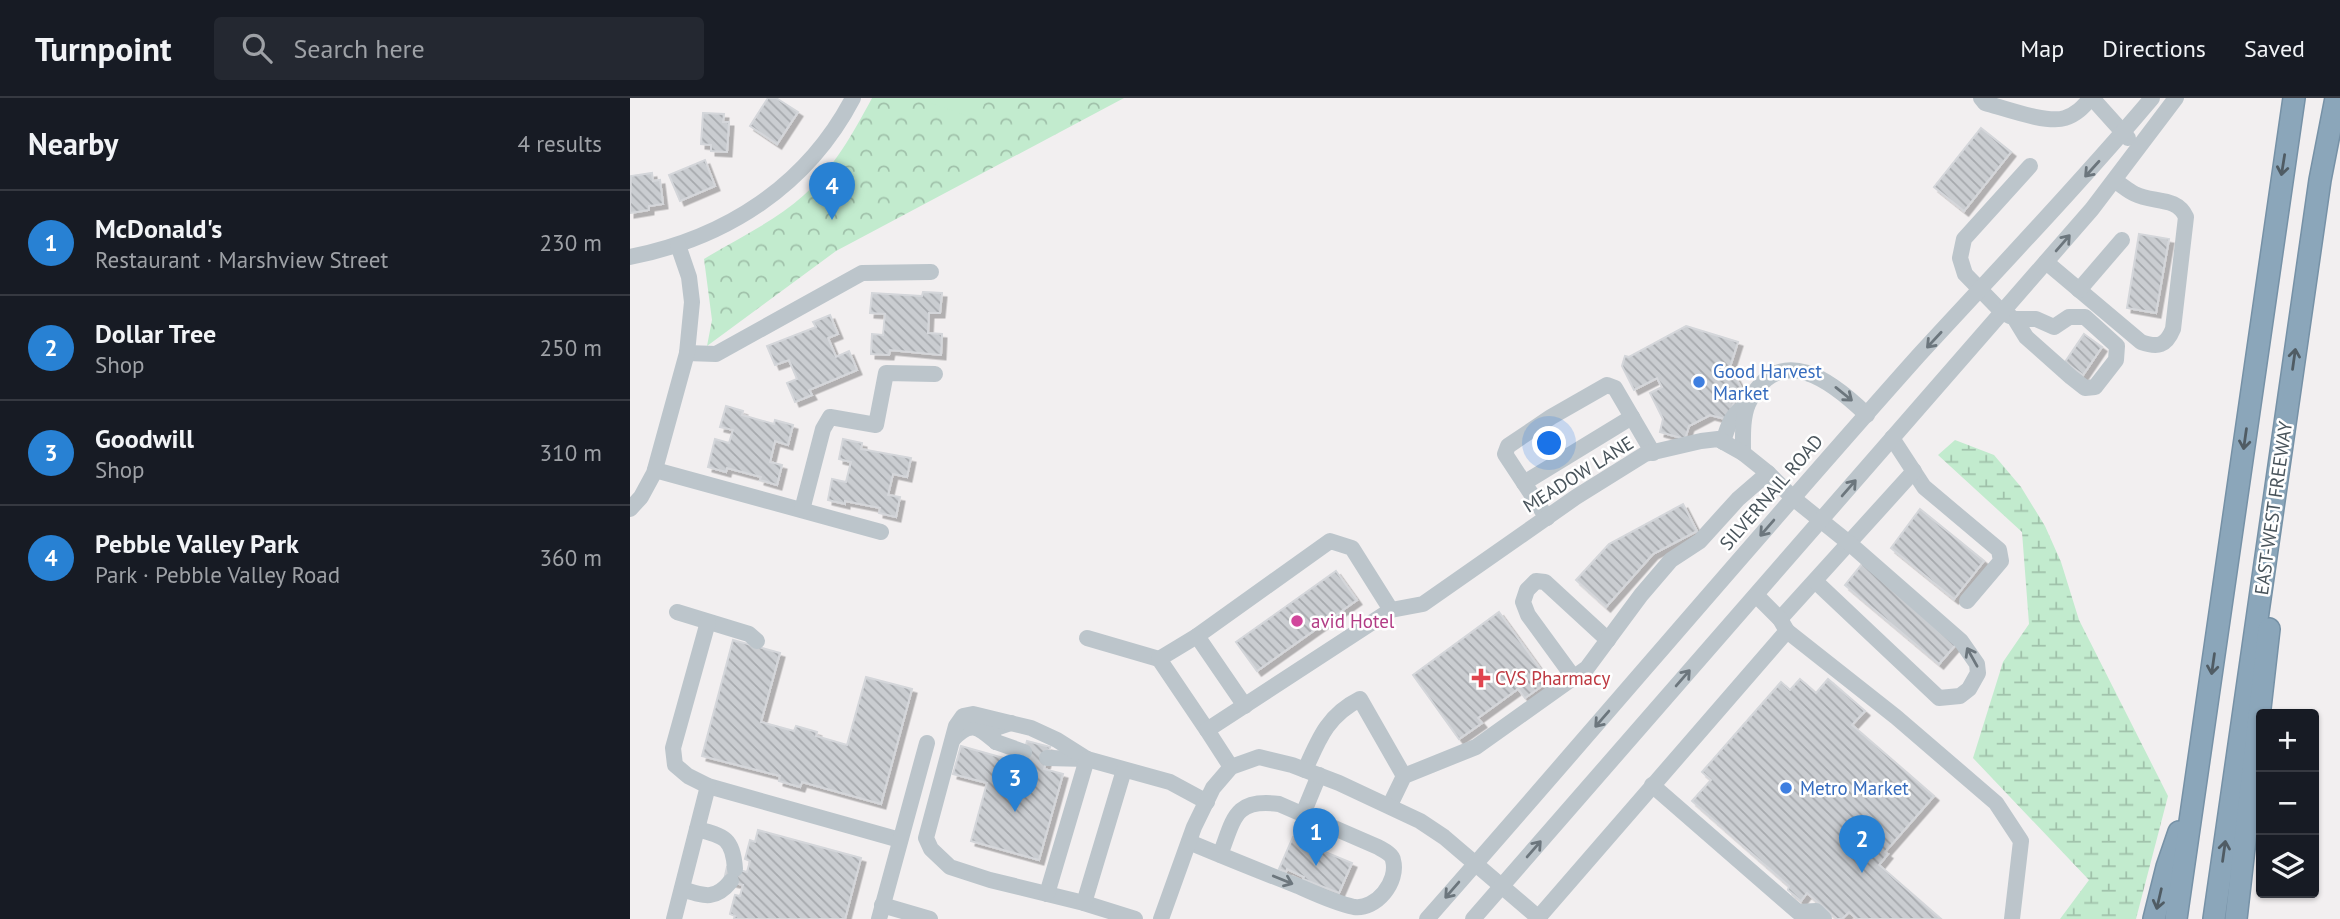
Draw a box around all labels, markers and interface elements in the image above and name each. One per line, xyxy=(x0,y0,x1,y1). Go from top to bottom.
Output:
search box xyxy=(214,17,704,80)
text: Turnpoint xyxy=(35,27,172,70)
icon: search xyxy=(238,29,276,67)
text: Search here xyxy=(294,32,425,65)
text: Map xyxy=(2020,33,2064,64)
text: Directions xyxy=(2102,33,2206,64)
text: Saved xyxy=(2244,33,2305,64)
text: Nearby xyxy=(28,124,118,163)
text: 4 results xyxy=(518,129,602,158)
one-way arrow xyxy=(2277,154,2290,176)
one-way arrow xyxy=(2083,160,2100,177)
pin: 4 xyxy=(809,162,855,220)
text: McDonald's xyxy=(95,212,222,245)
text: 1 xyxy=(44,228,58,257)
text: 230 m xyxy=(540,228,602,257)
one-way arrow xyxy=(2055,234,2071,252)
text: Restaurant · Marshview Street xyxy=(95,245,388,274)
text: Dollar Tree xyxy=(95,317,216,350)
one-way arrow xyxy=(1926,331,1942,349)
text: 2 xyxy=(44,333,58,362)
text: 250 m xyxy=(540,333,602,362)
one-way arrow xyxy=(2288,349,2301,371)
text: Shop xyxy=(95,350,145,379)
place label: Good Harvest Market xyxy=(1713,359,1823,405)
marker: Good Harvest Market xyxy=(1691,374,1707,390)
one-way arrow xyxy=(1834,386,1852,401)
street label: EAST-WEST FREEWAY xyxy=(2249,419,2297,596)
text: Goodwill xyxy=(95,422,194,455)
your location xyxy=(1532,426,1566,460)
one-way arrow xyxy=(2238,427,2251,450)
street label: SILVERNAIL ROAD xyxy=(1714,429,1828,555)
street label: MEADOW LANE xyxy=(1518,431,1638,517)
text: 3 xyxy=(44,438,58,467)
text: 310 m xyxy=(540,438,602,467)
text: Shop xyxy=(95,455,145,484)
one-way arrow xyxy=(1841,479,1857,497)
one-way arrow xyxy=(1759,519,1775,537)
text: Pebble Valley Park xyxy=(95,527,299,560)
text: 4 xyxy=(44,543,58,572)
text: 360 m xyxy=(540,543,602,572)
text: Park · Pebble Valley Road xyxy=(95,560,340,589)
place label: avid Hotel xyxy=(1311,609,1395,633)
marker: avid Hotel xyxy=(1289,613,1305,629)
one-way arrow xyxy=(1965,648,1979,668)
one-way arrow xyxy=(2206,653,2219,675)
place label: CVS Pharmacy xyxy=(1495,666,1610,690)
one-way arrow xyxy=(1675,669,1691,687)
marker: CVS Pharmacy xyxy=(1473,670,1489,686)
one-way arrow xyxy=(1594,709,1610,727)
map controls xyxy=(2256,709,2319,898)
button: + xyxy=(2256,709,2319,772)
pin: 3 xyxy=(992,754,1038,812)
button: − xyxy=(2256,772,2319,835)
place label: Metro Market xyxy=(1800,776,1909,800)
marker: Metro Market xyxy=(1778,780,1794,796)
pin: 1 xyxy=(1293,808,1339,866)
pin: 2 xyxy=(1839,815,1885,873)
button: layers xyxy=(2256,835,2319,898)
one-way arrow xyxy=(1526,840,1542,858)
one-way arrow xyxy=(2217,841,2230,863)
one-way arrow xyxy=(1272,875,1294,888)
one-way arrow xyxy=(1444,881,1461,898)
one-way arrow xyxy=(2152,887,2165,910)

